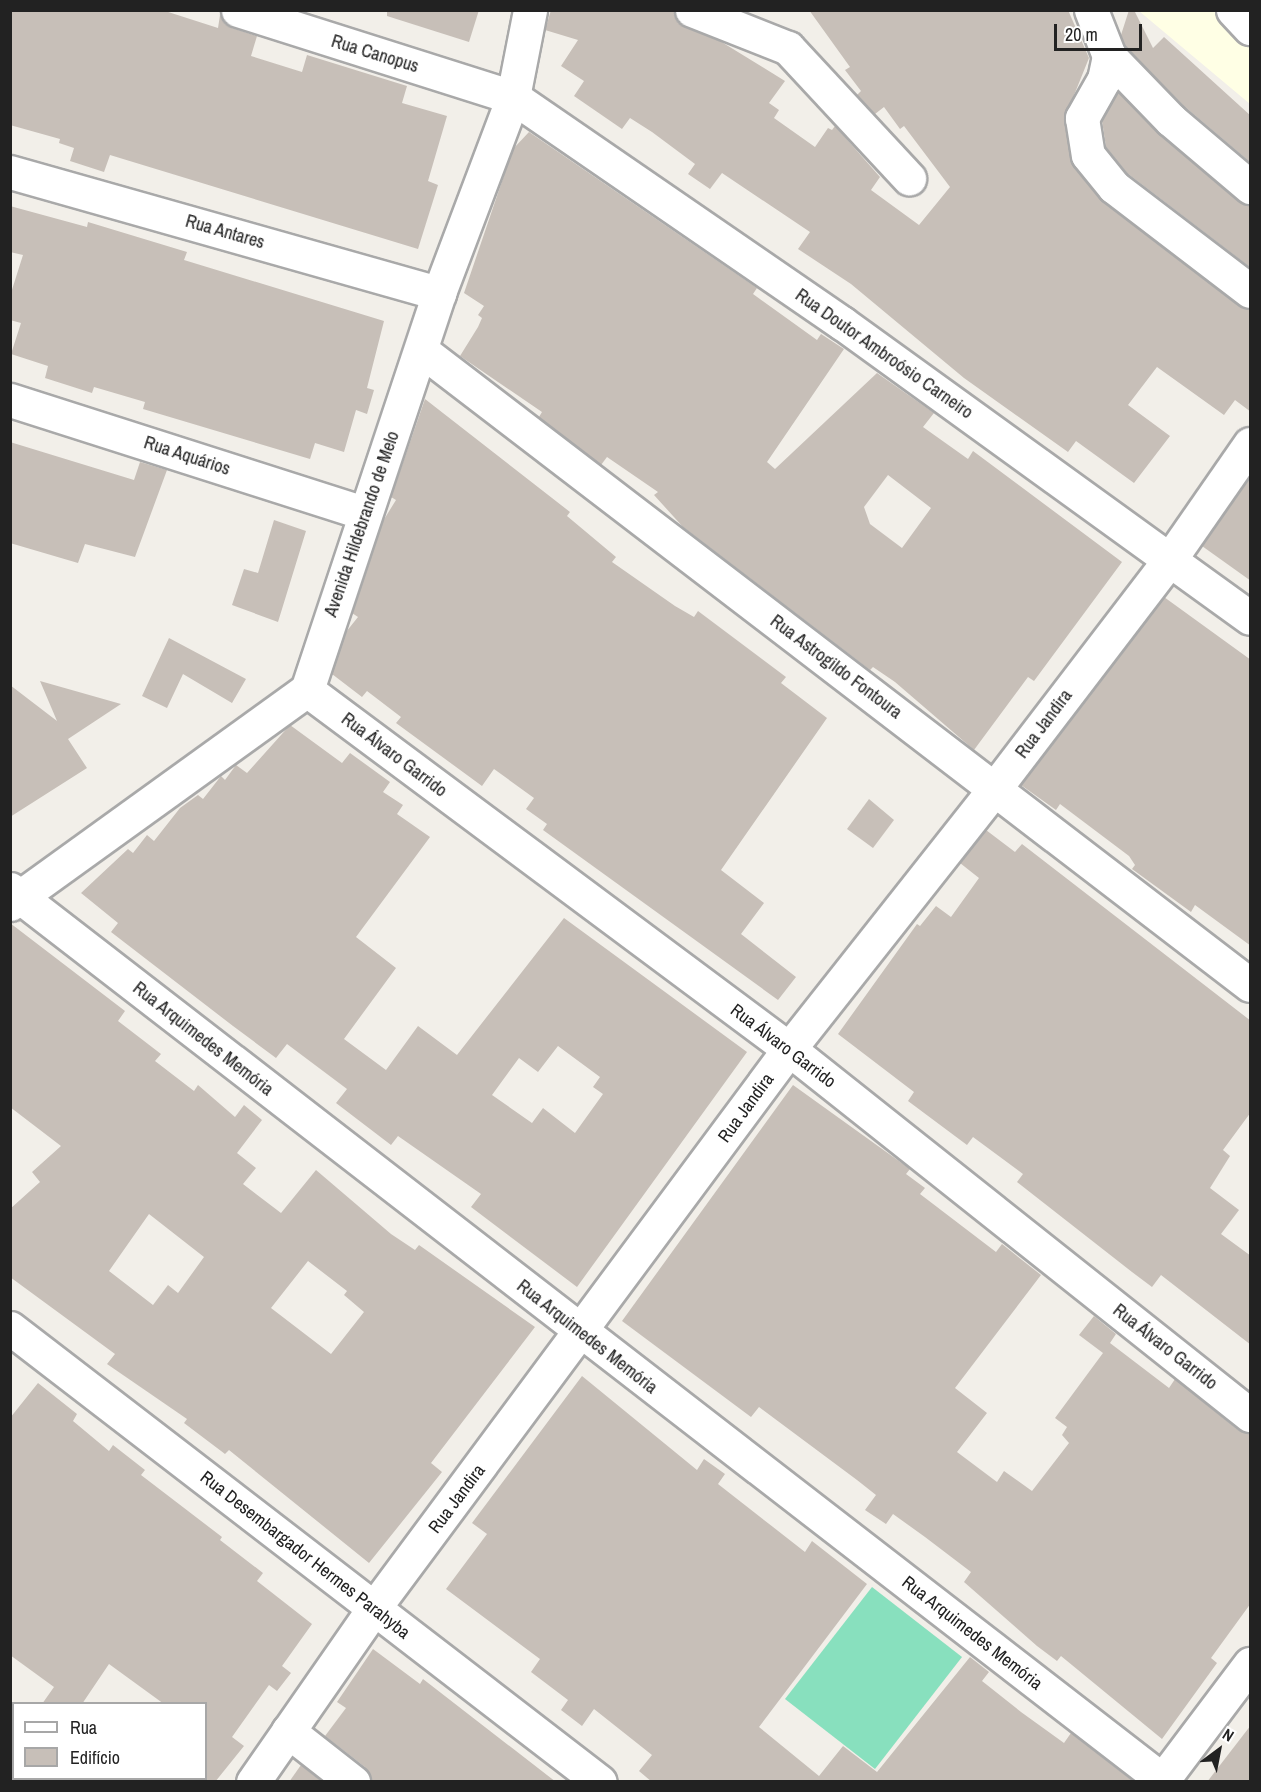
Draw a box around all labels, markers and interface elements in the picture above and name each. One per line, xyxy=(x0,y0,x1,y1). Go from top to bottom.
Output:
scale bar xyxy=(1057,12,1146,50)
text: 20 m xyxy=(1065,22,1098,47)
street label: Rua Canopus xyxy=(329,30,421,78)
street label: Rua Antares xyxy=(183,210,267,254)
street label: Rua Doutor Ambroósio Carneiro xyxy=(791,284,977,424)
street label: Avenida Hildebrando de Melo xyxy=(320,428,404,620)
street label: Rua Aquários xyxy=(141,432,233,480)
street label: Rua Astrogildo Fontoura xyxy=(766,610,906,724)
street label: Rua Jandira xyxy=(1011,685,1077,763)
street label: Rua Álvaro Garrido xyxy=(337,708,451,802)
street label: Rua Arquimedes Memória xyxy=(128,977,278,1101)
street label: Rua Álvaro Garrido xyxy=(726,999,840,1093)
street label: Rua Jandira xyxy=(714,1069,778,1147)
street label: Rua Arquimedes Memória xyxy=(512,1275,662,1399)
street label: Rua Álvaro Garrido xyxy=(1108,1299,1222,1395)
street label: Rua Jandira xyxy=(424,1460,490,1538)
street label: Rua Desembargador Hermes Parahyba xyxy=(196,1466,414,1644)
street label: Rua Arquimedes Memória xyxy=(897,1571,1047,1695)
legend xyxy=(12,1702,207,1780)
text: Rua xyxy=(70,1715,97,1740)
north arrow xyxy=(1189,1720,1249,1780)
text: N xyxy=(1219,1723,1238,1747)
text: Edifício xyxy=(70,1745,120,1770)

